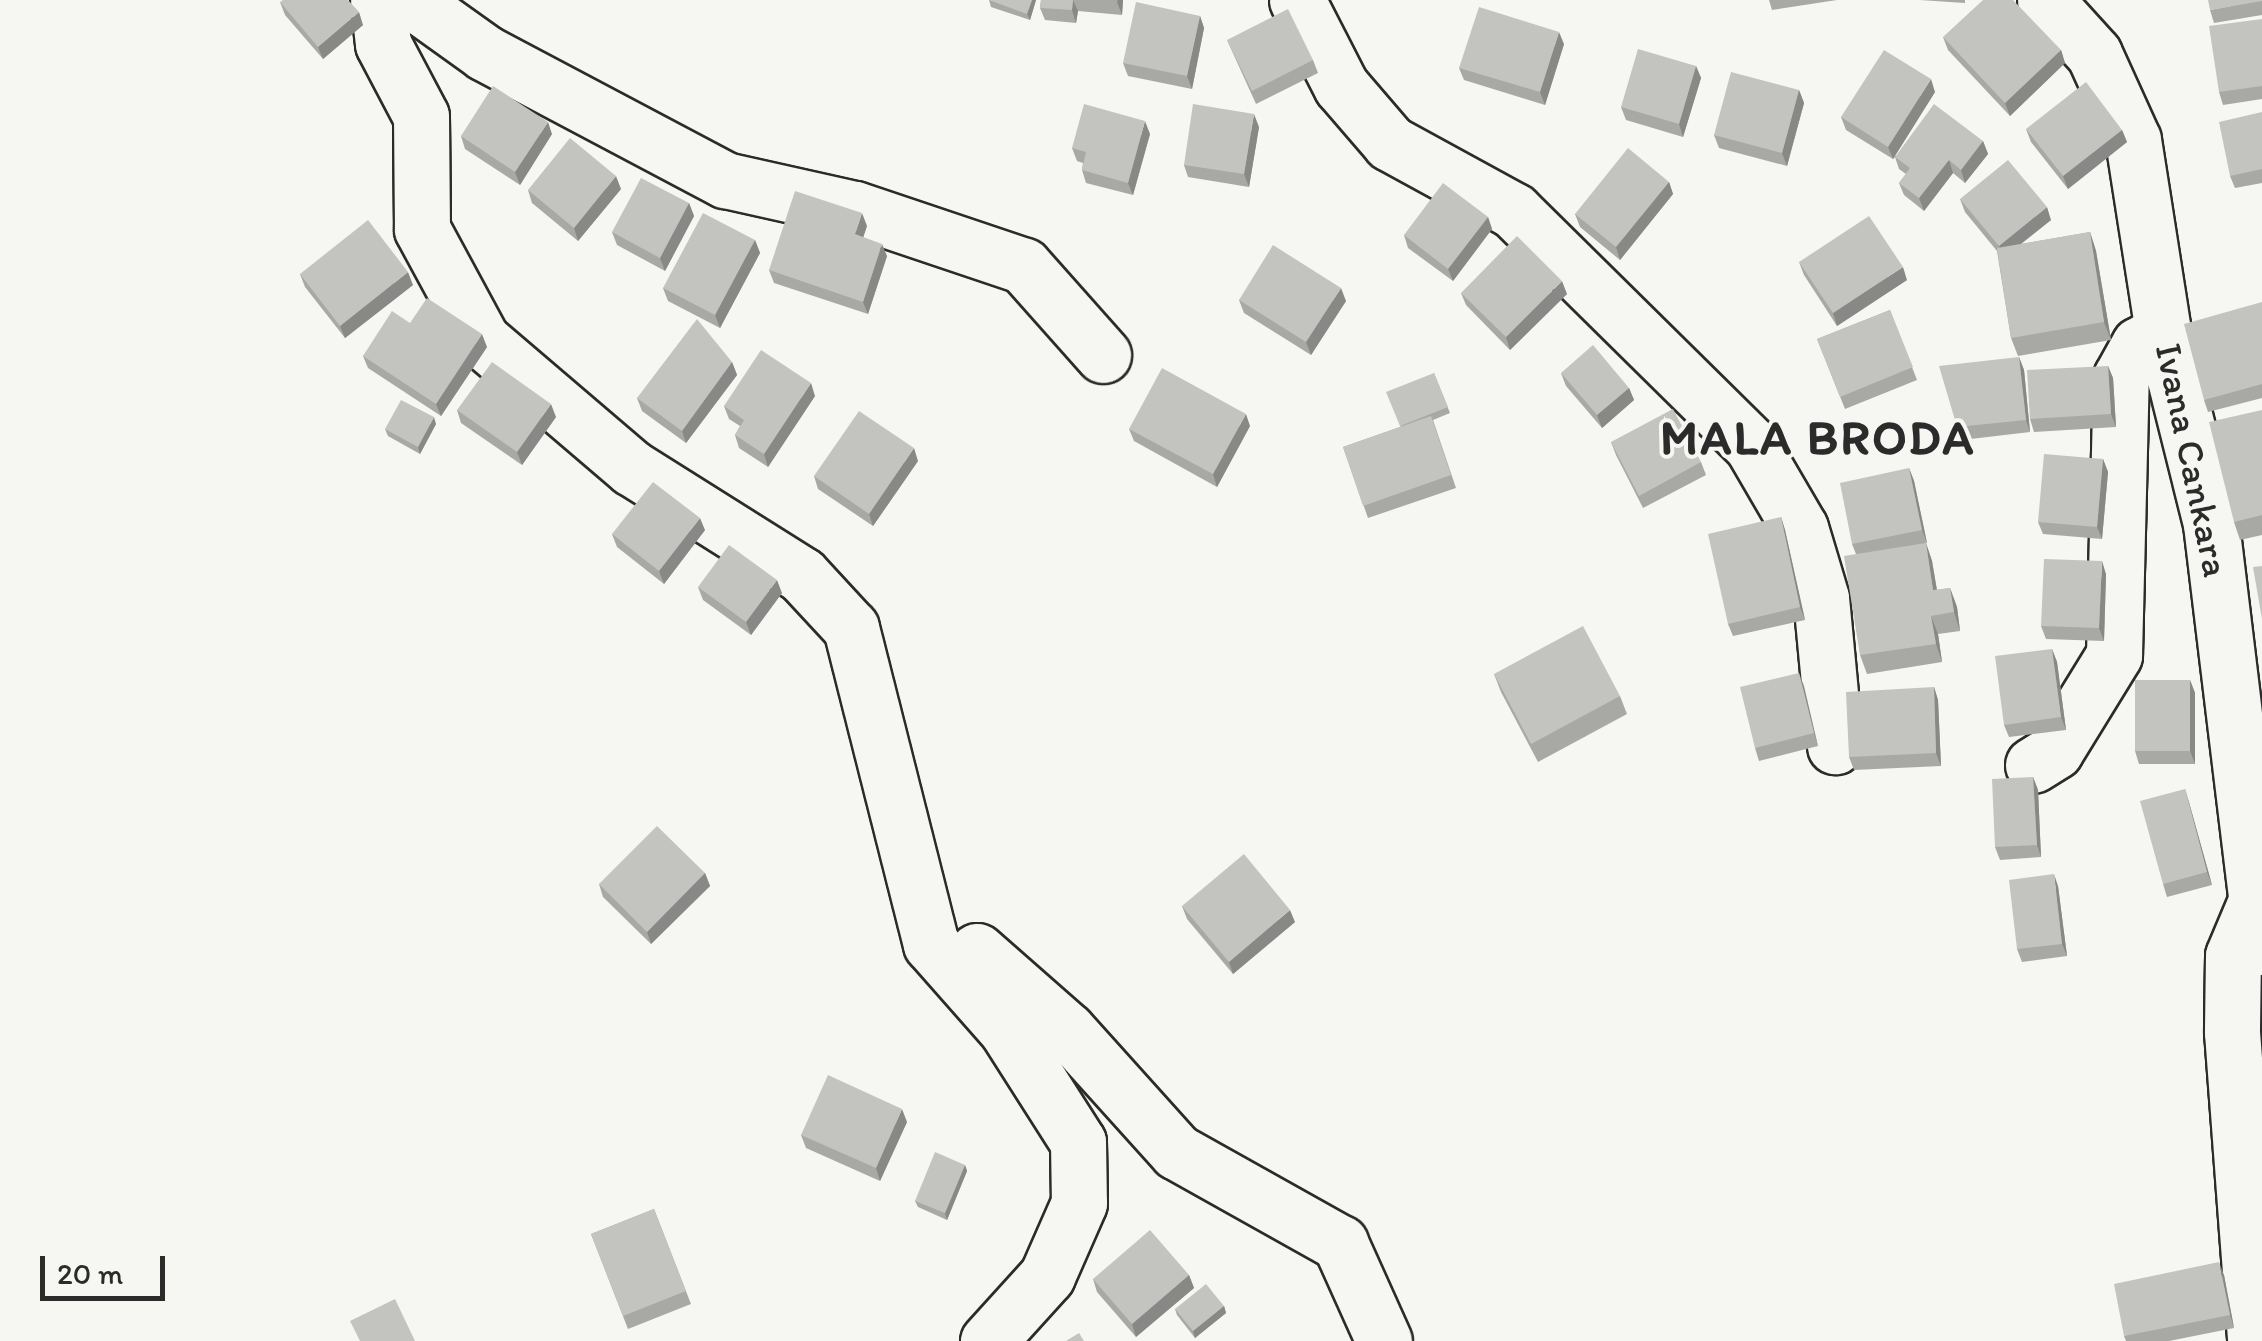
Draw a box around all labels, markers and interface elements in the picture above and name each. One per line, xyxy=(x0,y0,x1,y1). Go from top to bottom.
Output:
street label: Ivana Cankara xyxy=(2145,339,2239,581)
district label: MALA BRODA xyxy=(1659,409,1977,467)
scale bar xyxy=(45,1236,170,1298)
text: 20 m xyxy=(57,1255,123,1292)

